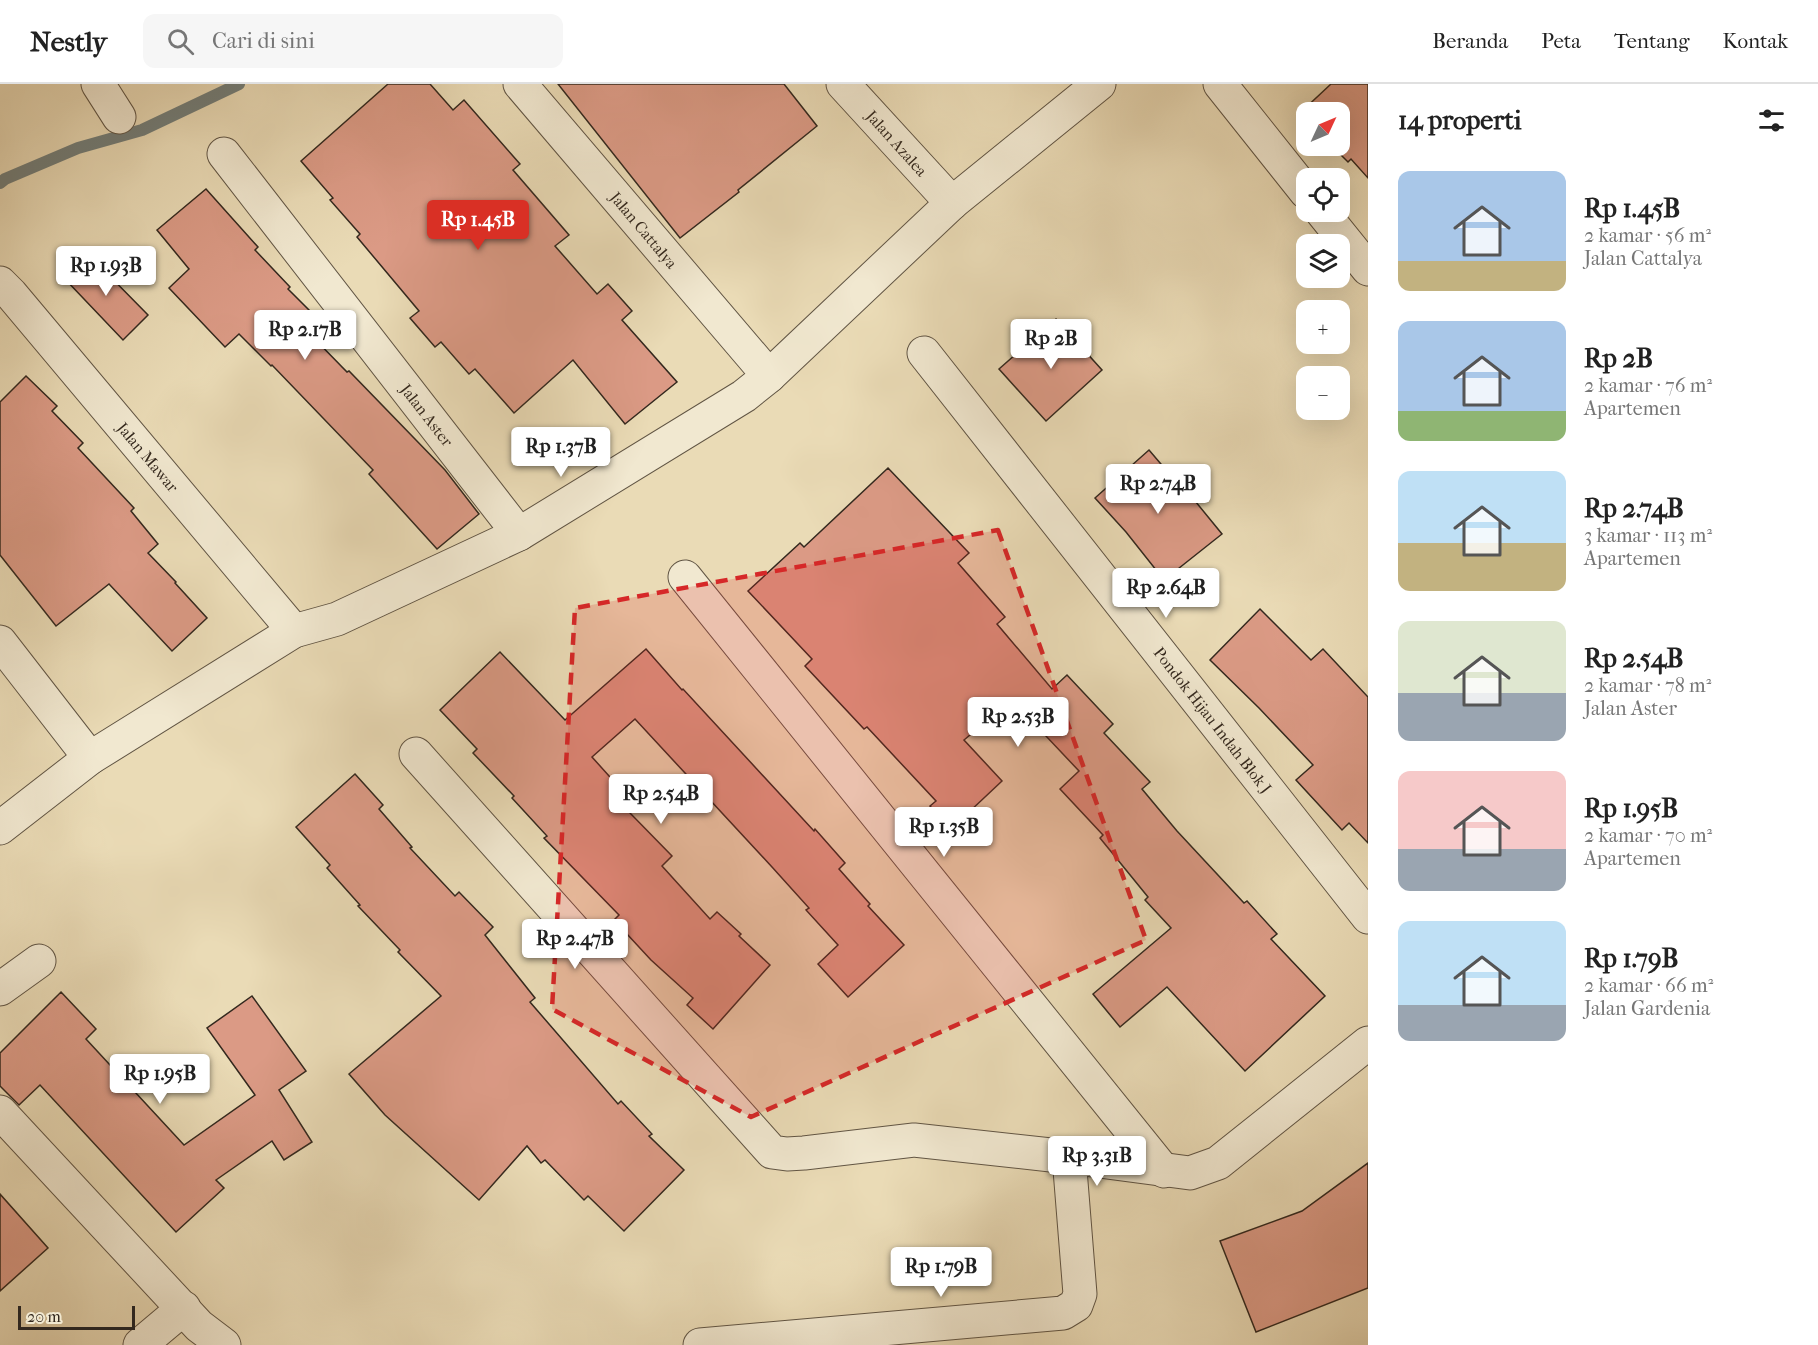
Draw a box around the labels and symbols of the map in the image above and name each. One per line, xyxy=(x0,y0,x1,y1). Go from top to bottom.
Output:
north arrow xyxy=(1296,102,1350,156)
street label: Jalan Azalea xyxy=(861,105,932,181)
street label: Jalan Cattalya xyxy=(605,187,682,273)
pin: Rp 1.45B xyxy=(416,200,540,251)
pin: Rp 1.93B xyxy=(44,246,168,297)
pin: Rp 2.17B xyxy=(243,310,367,361)
pin: Rp 2B xyxy=(1009,319,1093,370)
street label: Jalan Aster xyxy=(395,379,457,451)
street label: Jalan Mawar xyxy=(112,417,182,496)
pin: Rp 1.37B xyxy=(499,427,623,478)
pin: Rp 2.74B xyxy=(1096,464,1220,515)
pin: Rp 2.64B xyxy=(1104,568,1228,619)
street label: Pondok Hijau Indah Blok J xyxy=(1150,643,1276,797)
pin: Rp 2.53B xyxy=(956,697,1080,748)
pin: Rp 2.54B xyxy=(599,774,723,825)
pin: Rp 1.35B xyxy=(882,807,1006,858)
pin: Rp 2.47B xyxy=(513,919,637,970)
pin: Rp 1.95B xyxy=(98,1054,222,1105)
pin: Rp 3.31B xyxy=(1035,1136,1159,1187)
pin: Rp 1.79B xyxy=(879,1247,1003,1298)
scale bar xyxy=(18,1303,135,1330)

